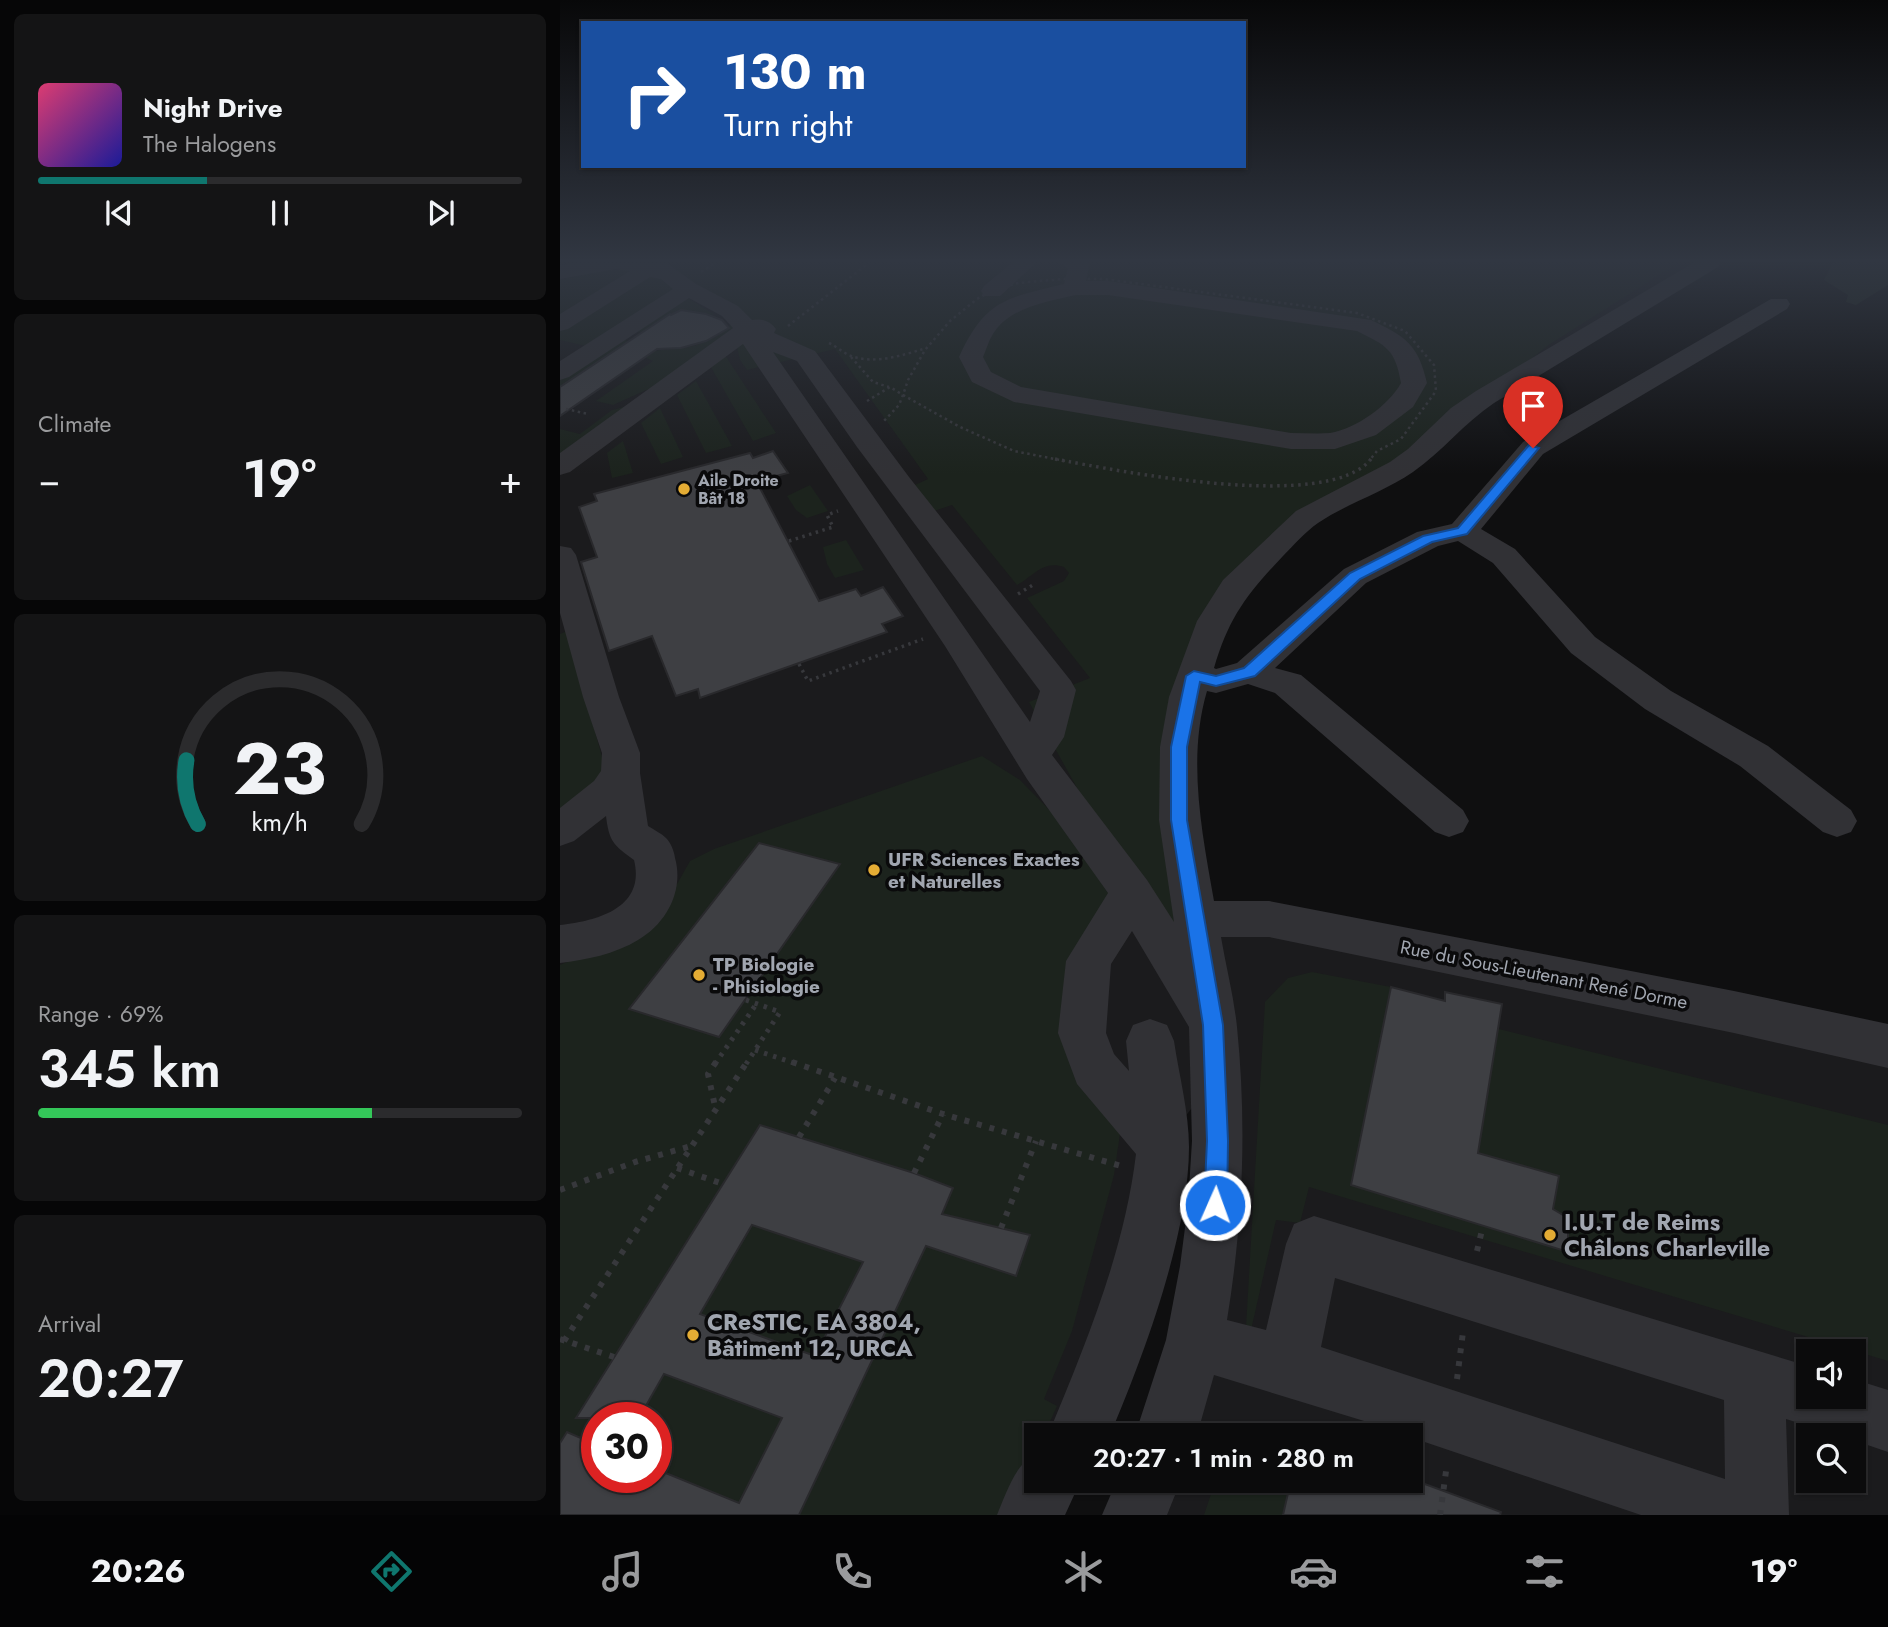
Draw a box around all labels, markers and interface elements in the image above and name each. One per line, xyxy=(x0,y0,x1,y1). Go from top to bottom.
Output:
text: 130 m xyxy=(724,37,867,107)
icon: right xyxy=(609,49,700,140)
text: Night Drive xyxy=(143,89,283,127)
text: Turn right xyxy=(724,102,853,148)
text: The Halogens xyxy=(143,127,276,161)
icon: previous xyxy=(100,194,138,232)
icon: pause xyxy=(261,194,299,232)
icon: next xyxy=(422,194,460,232)
pin xyxy=(1503,376,1563,448)
icon: arrive xyxy=(1514,387,1552,425)
text: Climate xyxy=(38,407,111,441)
text: 19° xyxy=(243,441,317,517)
text: − xyxy=(38,452,60,507)
text: + xyxy=(499,452,522,507)
place label: Aile Droite Bât 18 xyxy=(697,469,779,510)
marker: Aile Droite Bât 18 xyxy=(676,481,692,497)
text: 23 xyxy=(234,716,326,821)
text: km/h xyxy=(252,803,308,839)
place label: UFR Sciences Exactes et Naturelles xyxy=(888,846,1080,895)
marker: UFR Sciences Exactes et Naturelles xyxy=(866,862,882,878)
street label: Rue du Sous-Lieutenant René Dorme xyxy=(1398,933,1690,1016)
place label: TP Biologie - Phisiologie xyxy=(713,951,820,1000)
marker: TP Biologie - Phisiologie xyxy=(691,967,707,983)
text: Range · 69% xyxy=(38,997,163,1031)
text: 345 km xyxy=(38,1031,221,1107)
position arrow xyxy=(1178,1168,1252,1242)
place label: I.U.T de Reims Châlons Charleville xyxy=(1564,1205,1770,1265)
marker: I.U.T de Reims Châlons Charleville xyxy=(1542,1227,1558,1243)
place label: CReSTIC, EA 3804, Bâtiment 12, URCA xyxy=(707,1305,921,1365)
text: Arrival xyxy=(38,1307,101,1341)
marker: CReSTIC, EA 3804, Bâtiment 12, URCA xyxy=(685,1327,701,1343)
map controls xyxy=(1796,1339,1866,1493)
button: sound xyxy=(1796,1339,1866,1409)
text: 20:27 xyxy=(38,1341,183,1417)
speed limit sign: 30 xyxy=(581,1402,672,1493)
button: search xyxy=(1796,1423,1866,1493)
text: 20:27 · 1 min · 280 m xyxy=(1093,1439,1354,1477)
icon: directions xyxy=(367,1547,416,1596)
icon: music xyxy=(598,1547,647,1596)
icon: phone xyxy=(828,1547,877,1596)
icon: climate xyxy=(1059,1547,1108,1596)
icon: car xyxy=(1289,1547,1338,1596)
icon: filters xyxy=(1520,1547,1569,1596)
text: 20:26 xyxy=(91,1548,186,1594)
text: 19° xyxy=(1750,1548,1797,1594)

